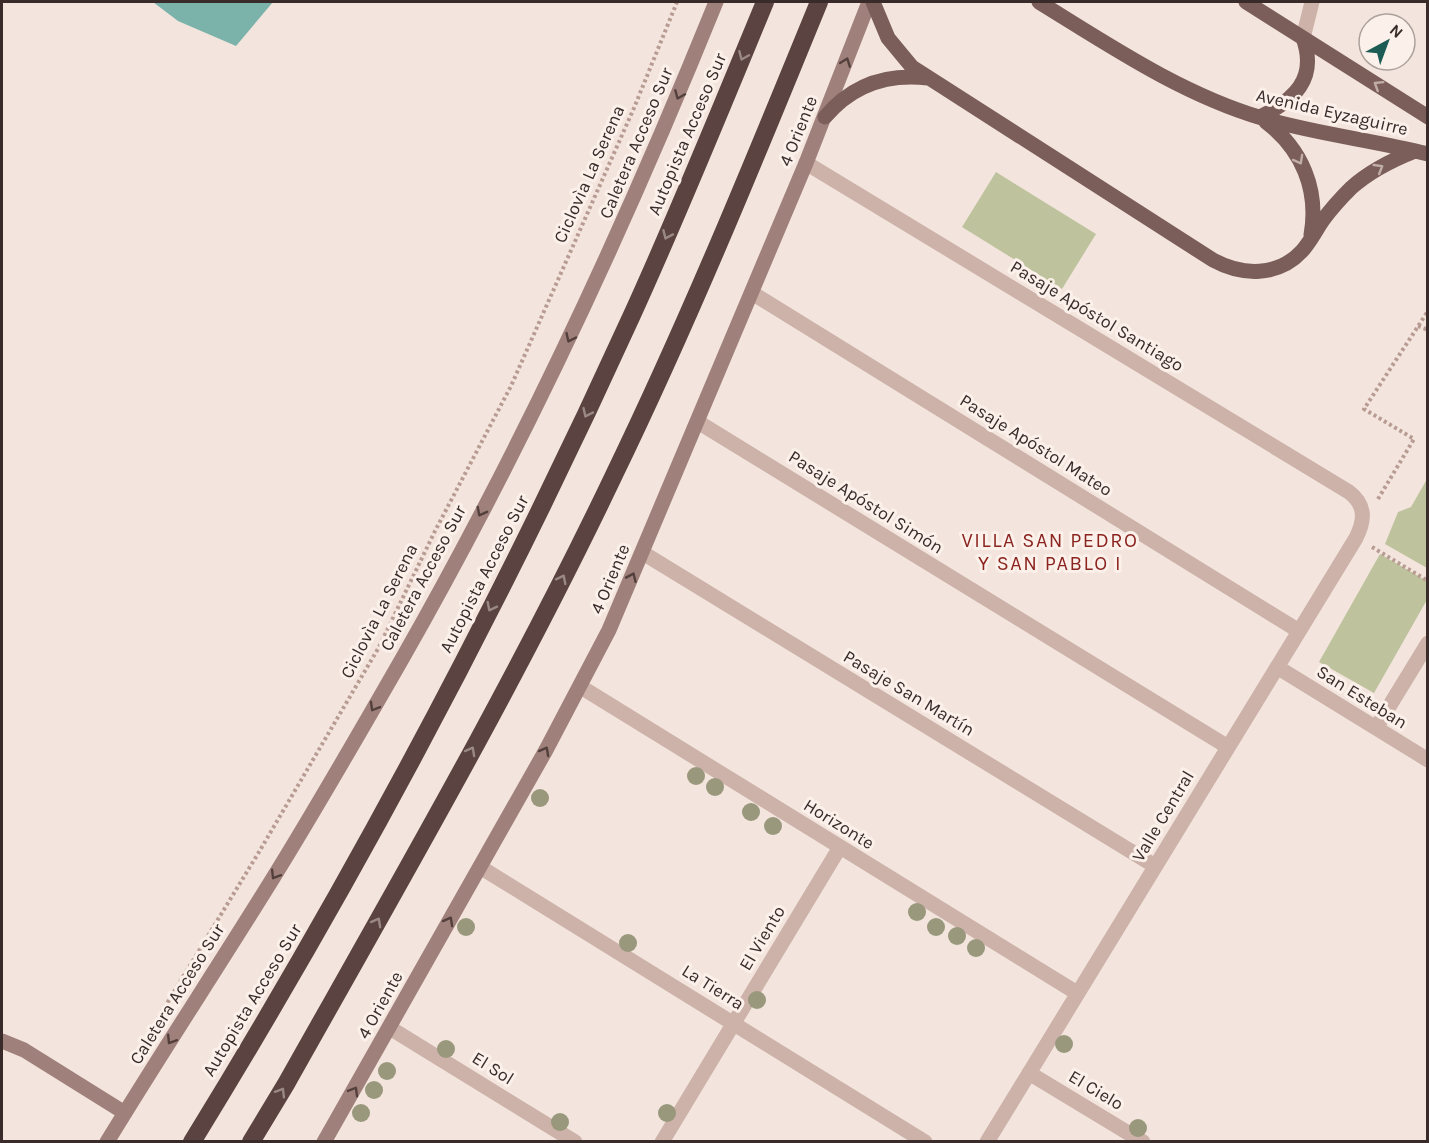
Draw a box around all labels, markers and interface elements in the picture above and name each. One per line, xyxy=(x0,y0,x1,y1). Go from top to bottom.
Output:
north arrow xyxy=(1357,12,1417,72)
text: N xyxy=(1386,20,1407,42)
street label: Autopista Acceso Sur xyxy=(643,49,731,218)
one-way arrow xyxy=(738,49,750,60)
one-way arrow xyxy=(838,57,851,68)
street label: Caletera Acceso Sur xyxy=(594,64,678,222)
one-way arrow xyxy=(1374,81,1384,93)
street label: Avenida Eyzaguirre xyxy=(1254,84,1410,140)
one-way arrow xyxy=(674,88,686,99)
street label: 4 Oriente xyxy=(774,93,822,169)
street label: Ciclovìa La Serena xyxy=(549,102,629,246)
one-way arrow xyxy=(1292,153,1303,164)
one-way arrow xyxy=(1373,164,1383,176)
one-way arrow xyxy=(662,229,674,240)
street label: Pasaje Apóstol Santiago xyxy=(1006,256,1188,376)
one-way arrow xyxy=(566,331,578,342)
street label: Pasaje Apóstol Mateo xyxy=(956,389,1116,501)
one-way arrow xyxy=(582,406,594,417)
street label: Pasaje Apóstol Simón xyxy=(785,445,947,559)
street label: Autopista Acceso Sur xyxy=(435,491,534,657)
street label: Caletera Acceso Sur xyxy=(375,501,471,655)
one-way arrow xyxy=(477,505,488,516)
district label: VILLA SAN PEDRO Y SAN PABLO I xyxy=(962,529,1138,575)
street label: Ciclovìa La Serena xyxy=(336,540,422,682)
street label: 4 Oriente xyxy=(585,541,635,617)
one-way arrow xyxy=(625,572,637,583)
one-way arrow xyxy=(555,574,567,585)
one-way arrow xyxy=(487,600,498,611)
street label: Pasaje San Martín xyxy=(839,645,979,741)
street label: San Esteban xyxy=(1313,660,1411,734)
one-way arrow xyxy=(370,701,382,711)
one-way arrow xyxy=(464,747,475,757)
one-way arrow xyxy=(538,747,550,758)
street label: Valle Central xyxy=(1127,766,1199,866)
street label: Horizonte xyxy=(800,794,878,854)
one-way arrow xyxy=(271,869,283,879)
street label: El Viento xyxy=(734,902,790,974)
one-way arrow xyxy=(442,917,453,927)
one-way arrow xyxy=(370,918,381,928)
street label: Caletera Acceso Sur xyxy=(125,919,229,1069)
street label: Autopista Acceso Sur xyxy=(198,919,307,1080)
street label: La Tierra xyxy=(678,959,748,1015)
street label: 4 Oriente xyxy=(352,967,408,1043)
one-way arrow xyxy=(167,1033,178,1044)
street label: El Sol xyxy=(468,1047,518,1089)
street label: El Cielo xyxy=(1065,1065,1127,1115)
one-way arrow xyxy=(346,1087,358,1097)
one-way arrow xyxy=(274,1088,286,1098)

